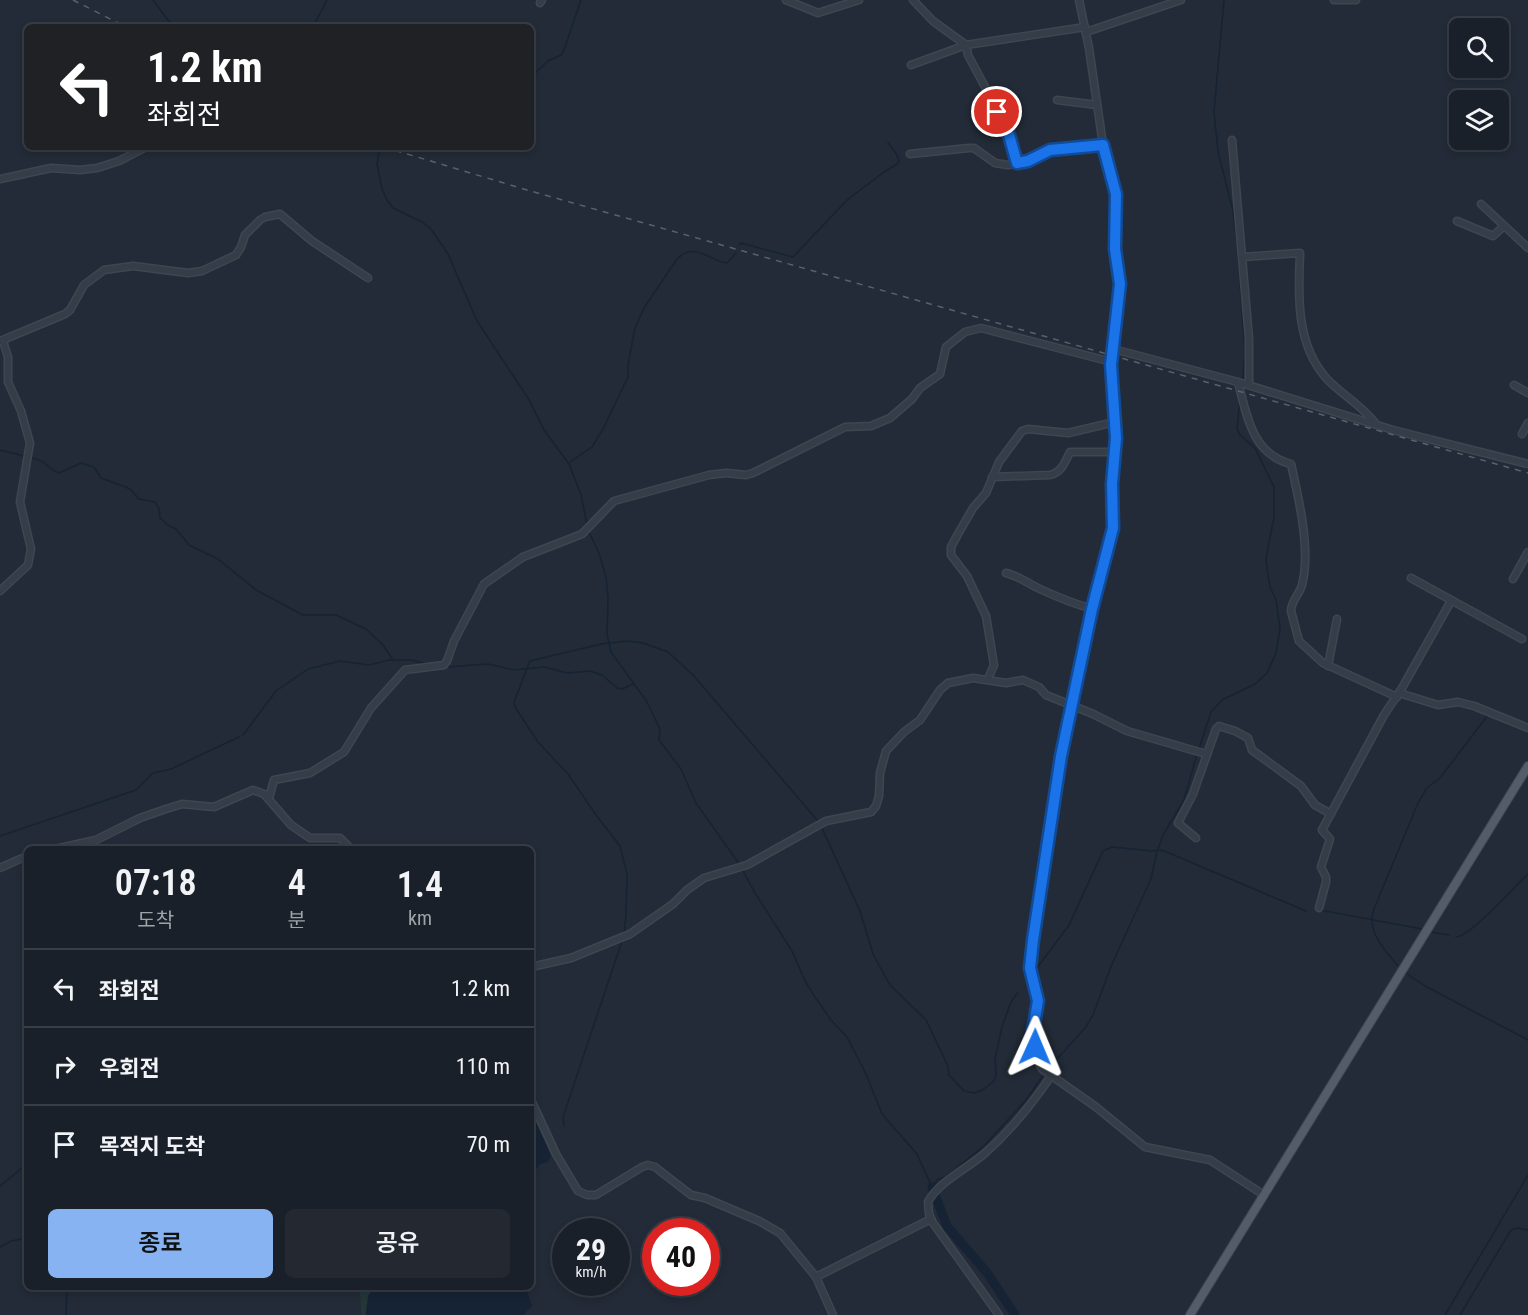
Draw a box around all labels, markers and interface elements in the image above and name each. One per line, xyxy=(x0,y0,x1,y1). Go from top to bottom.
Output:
map controls xyxy=(1449,18,1509,150)
button: search xyxy=(1449,18,1509,78)
text: 1.2 km xyxy=(147,43,263,92)
icon: left xyxy=(48,48,126,126)
pin xyxy=(971,86,1022,137)
button: layers xyxy=(1449,90,1509,150)
icon: arrive xyxy=(980,95,1013,128)
text: 좌회전 xyxy=(147,99,222,131)
text: 07:18 xyxy=(115,862,197,904)
text: 4 xyxy=(288,862,306,904)
text: 1.4 xyxy=(397,864,443,906)
text: km xyxy=(408,906,432,930)
text: 도착 xyxy=(137,908,174,932)
text: 분 xyxy=(288,908,306,932)
icon: left xyxy=(48,972,81,1005)
text: 1.2 km xyxy=(451,976,510,1001)
text: 좌회전 xyxy=(99,978,160,1003)
position arrow xyxy=(1003,1015,1067,1079)
icon: right xyxy=(48,1050,81,1083)
text: 110 m xyxy=(456,1054,510,1079)
text: 우회전 xyxy=(99,1056,160,1081)
icon: arrive xyxy=(48,1128,81,1161)
text: 70 m xyxy=(467,1132,510,1157)
text: 목적지 도착 xyxy=(99,1134,205,1159)
button: 종료 xyxy=(48,1209,273,1278)
button: 공유 xyxy=(285,1209,510,1278)
speed limit sign: 40 xyxy=(642,1218,720,1296)
text: 29 xyxy=(576,1232,606,1267)
text: km/h xyxy=(576,1263,606,1281)

